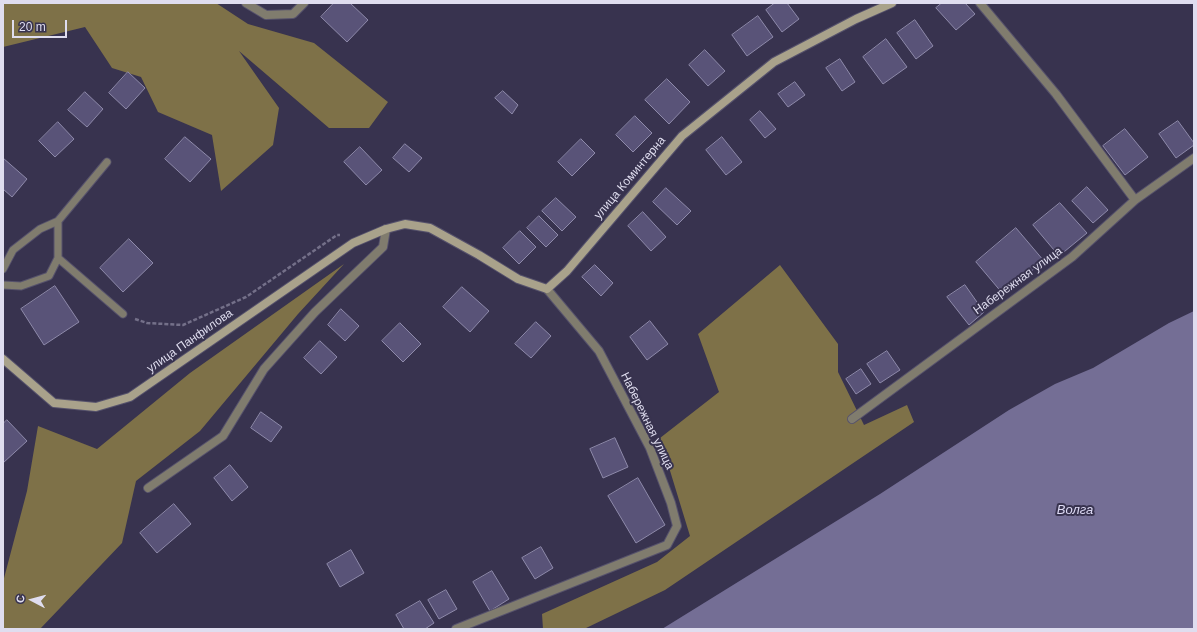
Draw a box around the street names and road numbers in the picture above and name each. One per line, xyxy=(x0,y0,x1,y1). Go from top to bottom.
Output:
street label: улица Коминтерна xyxy=(591,134,669,222)
street label: Набережная улица xyxy=(971,244,1065,318)
street label: улица Панфилова xyxy=(144,306,236,376)
street label: Набережная улица xyxy=(617,370,677,472)

